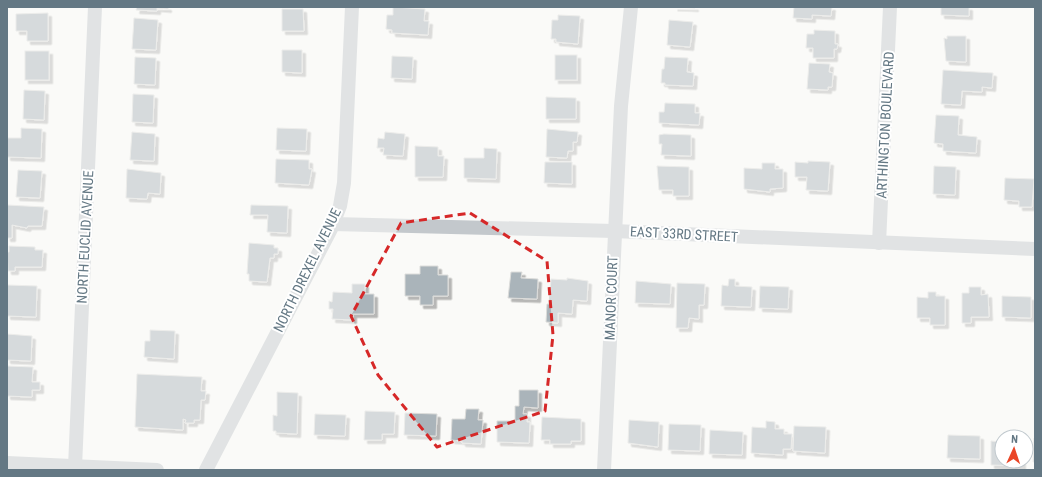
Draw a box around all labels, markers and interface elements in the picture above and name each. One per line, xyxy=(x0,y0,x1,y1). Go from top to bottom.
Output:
street label: ARTHINGTON BOULEVARD xyxy=(873,51,897,199)
street label: NORTH EUCLID AVENUE xyxy=(74,170,96,304)
street label: NORTH DREXEL AVENUE xyxy=(270,205,344,335)
street label: EAST 33RD STREET xyxy=(630,223,738,245)
street label: MANOR COURT xyxy=(602,255,620,341)
north arrow xyxy=(994,429,1034,469)
text: N xyxy=(1011,433,1018,446)

